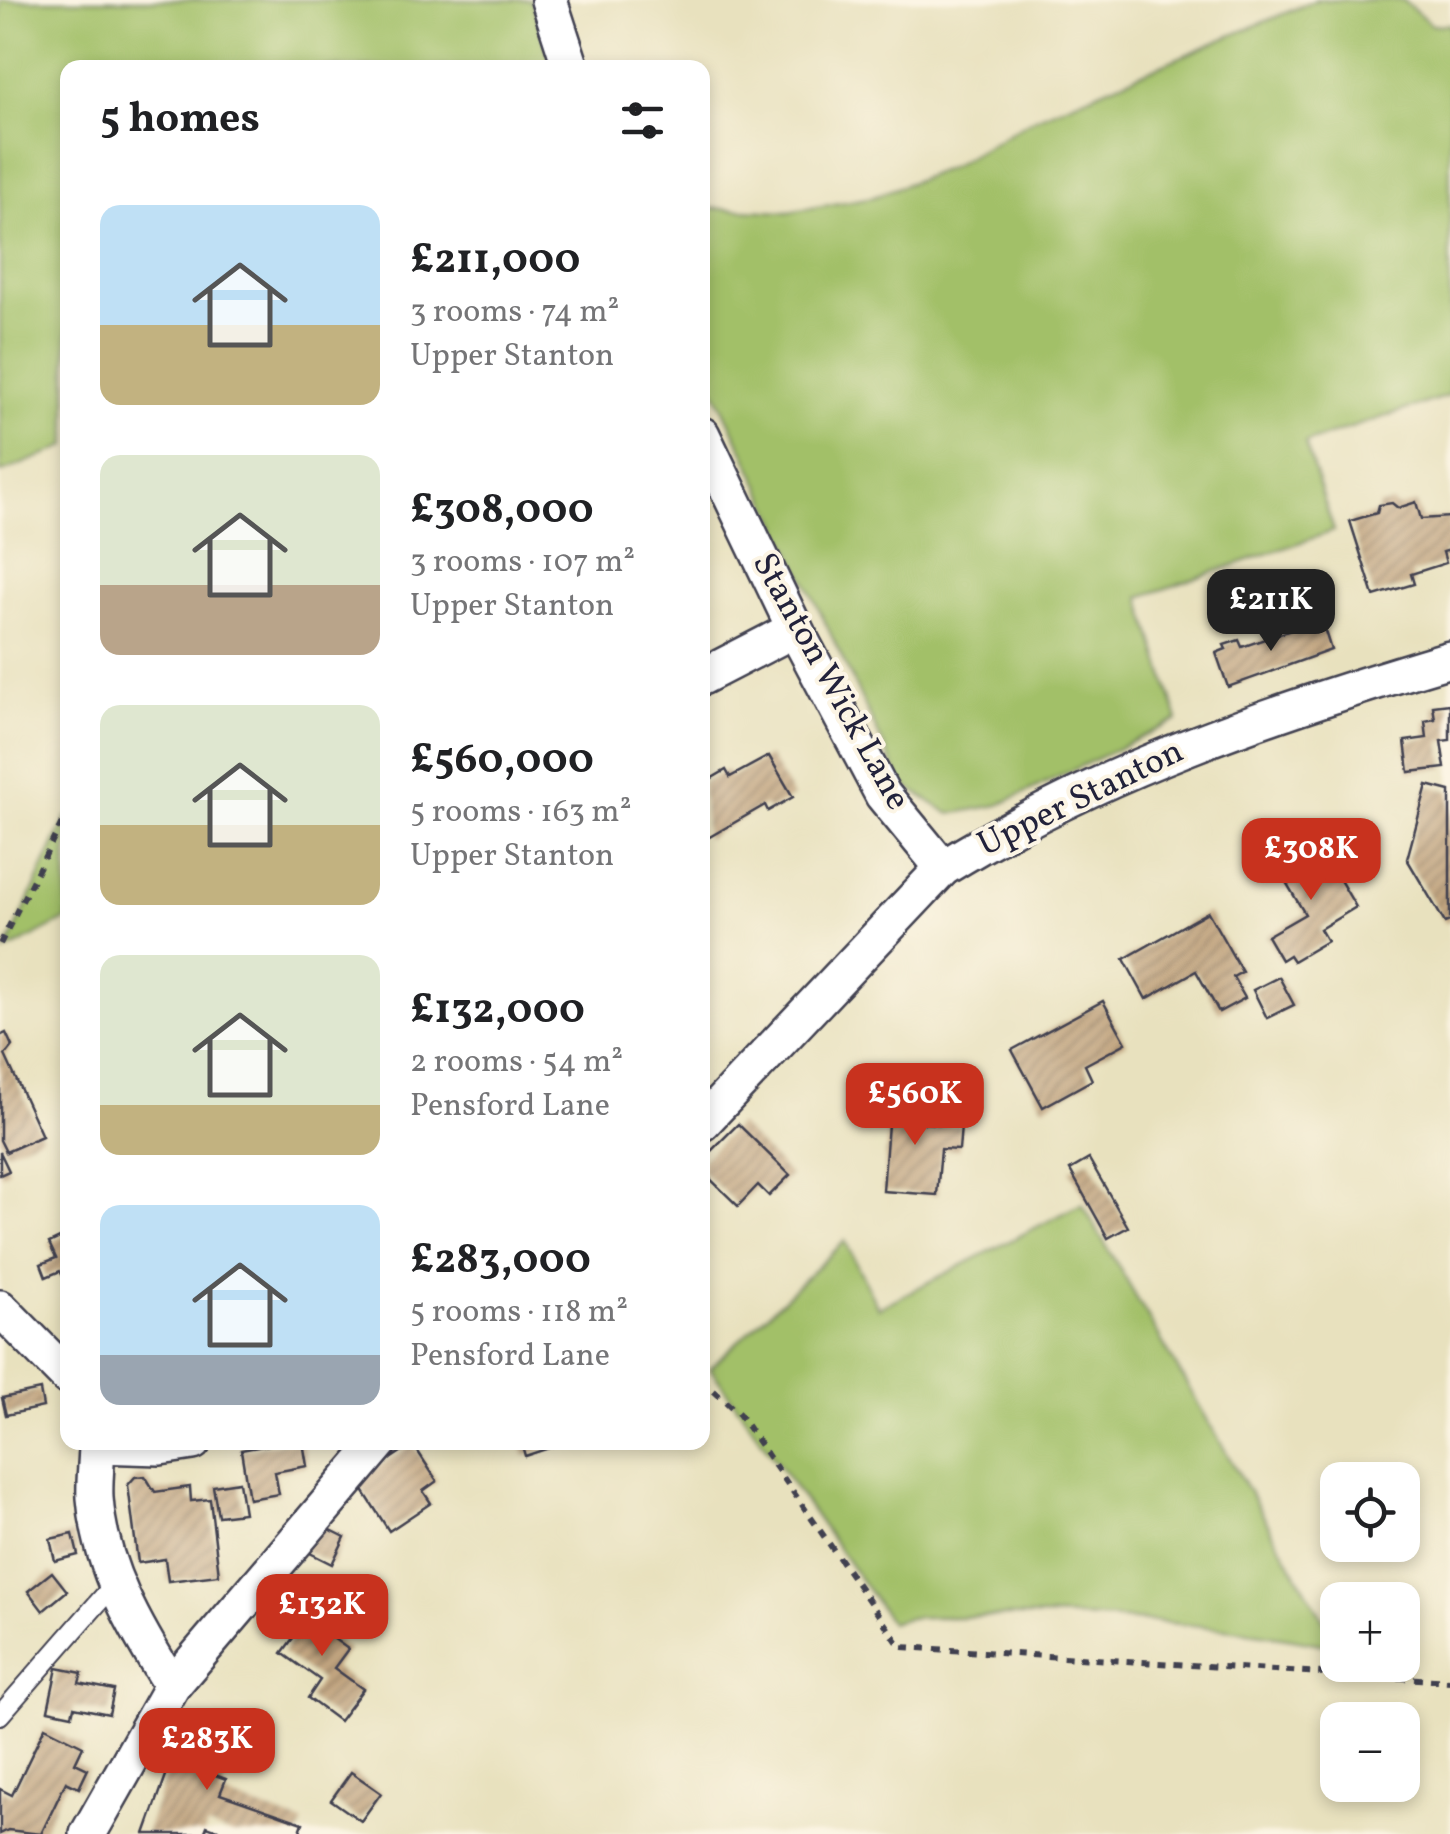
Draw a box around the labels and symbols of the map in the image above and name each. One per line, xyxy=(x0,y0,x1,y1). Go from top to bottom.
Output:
street label: Stanton Wick Lane xyxy=(739,545,921,819)
pin: £211K xyxy=(1201,569,1341,654)
street label: Upper Stanton xyxy=(970,728,1192,870)
pin: £308K xyxy=(1241,818,1381,903)
pin: £560K xyxy=(845,1063,985,1148)
pin: £132K xyxy=(252,1574,392,1659)
pin: £283K xyxy=(137,1708,277,1793)

